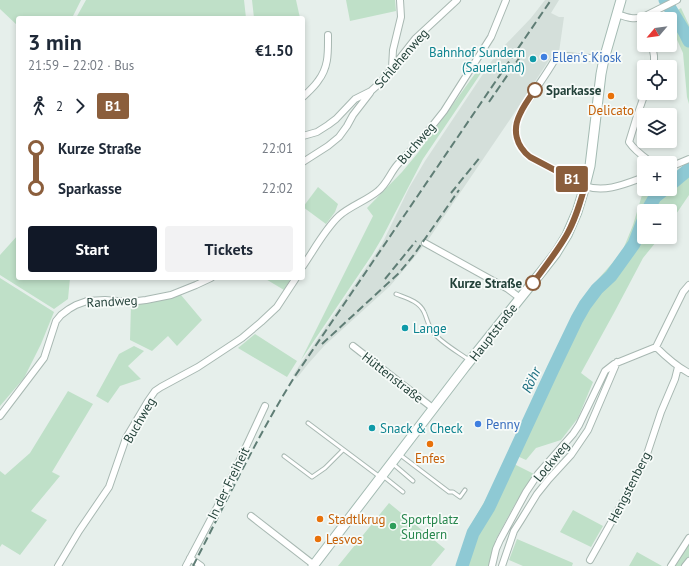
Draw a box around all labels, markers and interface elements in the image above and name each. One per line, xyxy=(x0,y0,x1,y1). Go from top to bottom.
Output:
north arrow xyxy=(637,12,677,52)
map controls xyxy=(637,12,677,244)
street label: Schlehenweg xyxy=(371,25,432,92)
text: 3 min xyxy=(28,28,82,56)
text: €1.50 xyxy=(255,41,293,60)
place label: Bahnhof Sundern (Sauerland) xyxy=(429,44,525,76)
place label: Ellen's Kiosk xyxy=(552,49,622,66)
marker: Ellen's Kiosk xyxy=(539,52,549,62)
marker: Bahnhof Sundern (Sauerland) xyxy=(528,54,538,64)
text: 21:59 – 22:02 · Bus xyxy=(28,57,134,74)
button: locate xyxy=(637,60,677,100)
marker: Sparkasse xyxy=(527,82,543,98)
place label: Sparkasse xyxy=(546,82,602,99)
marker: Delicato xyxy=(606,91,616,101)
icon: walk xyxy=(28,95,50,117)
icon: forward xyxy=(69,95,91,117)
text: B1 xyxy=(105,97,121,115)
text: 2 xyxy=(56,98,63,115)
place label: Delicato xyxy=(588,102,634,119)
button: layers xyxy=(637,108,677,148)
street label: Buchweg xyxy=(393,119,439,168)
text: Kurze Straße xyxy=(58,139,141,158)
text: 22:01 xyxy=(262,140,293,157)
button: + xyxy=(637,156,677,196)
line badge: B1 xyxy=(554,166,590,192)
text: B1 xyxy=(564,170,580,188)
text: Sparkasse xyxy=(58,179,122,198)
text: 22:02 xyxy=(262,180,293,197)
button: − xyxy=(637,204,677,244)
button: Start xyxy=(28,226,157,272)
button: Tickets xyxy=(165,226,293,272)
place label: Kurze Straße xyxy=(450,275,522,292)
marker: Kurze Straße xyxy=(525,275,541,291)
street label: Randweg xyxy=(86,292,138,311)
street label: Hauptstraße xyxy=(466,300,521,365)
place label: Lange xyxy=(413,320,447,337)
marker: Lange xyxy=(400,323,410,333)
street label: Hüttenstraße xyxy=(359,348,427,407)
water label: Röhr xyxy=(517,363,545,396)
street label: Buchweg xyxy=(119,394,159,446)
place label: Penny xyxy=(486,416,520,433)
marker: Penny xyxy=(473,419,483,429)
place label: Snack & Check xyxy=(380,420,464,437)
marker: Snack & Check xyxy=(367,423,377,433)
street label: Lockweg xyxy=(530,437,573,485)
marker: Enfes xyxy=(425,439,435,449)
street label: In der Freiheit xyxy=(204,444,254,522)
street label: Hengstenberg xyxy=(604,449,655,526)
place label: Enfes xyxy=(415,450,445,467)
place label: Stadtlkrug xyxy=(328,511,386,528)
place label: Sportplatz Sundern xyxy=(401,511,459,543)
marker: Stadtlkrug xyxy=(315,514,325,524)
marker: Sportplatz Sundern xyxy=(388,521,398,531)
place label: Lesvos xyxy=(326,531,363,548)
marker: Lesvos xyxy=(313,534,323,544)

